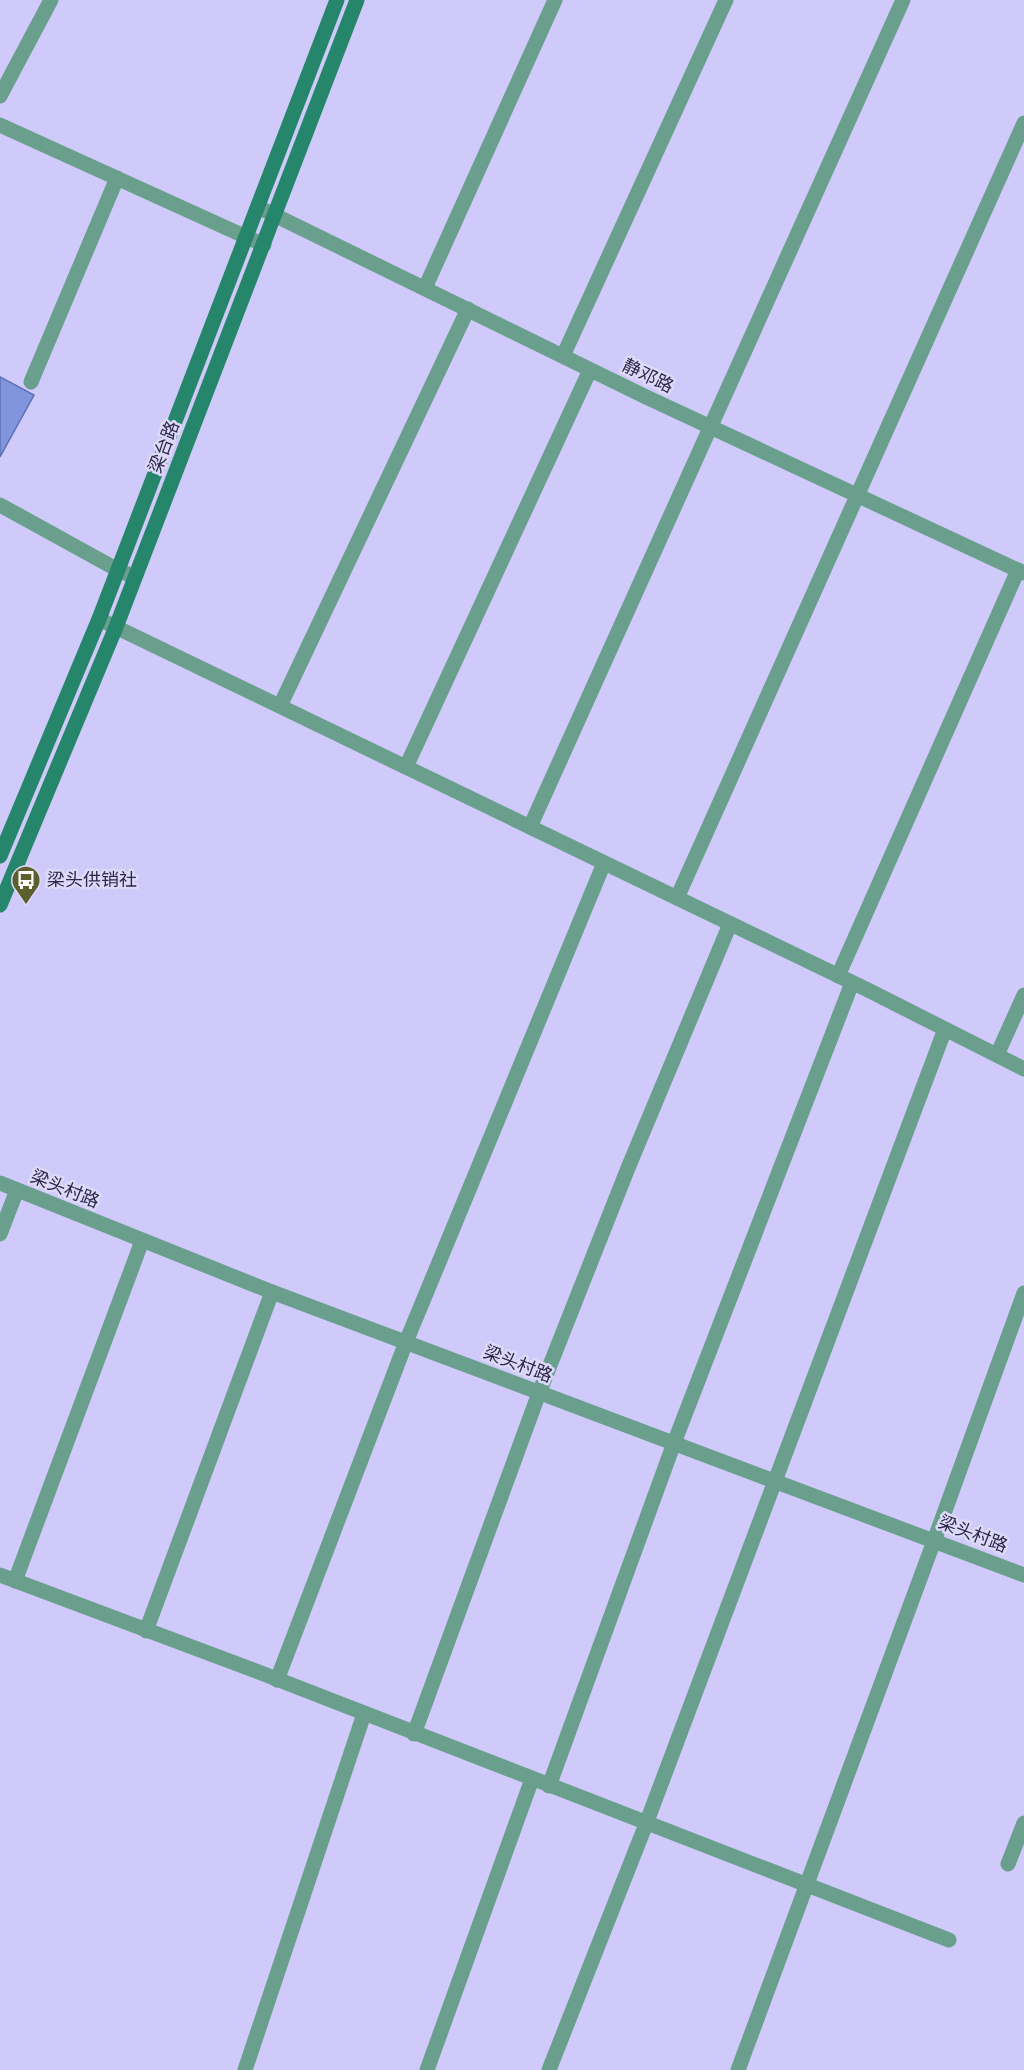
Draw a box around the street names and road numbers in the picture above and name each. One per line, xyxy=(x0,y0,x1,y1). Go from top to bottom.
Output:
street label: 静邓路 xyxy=(619,354,677,397)
street label: 梁台路 xyxy=(144,418,183,476)
street label: 梁头村路 xyxy=(28,1165,102,1212)
street label: 梁头村路 xyxy=(481,1341,556,1386)
street label: 梁头村路 xyxy=(936,1511,1011,1556)

